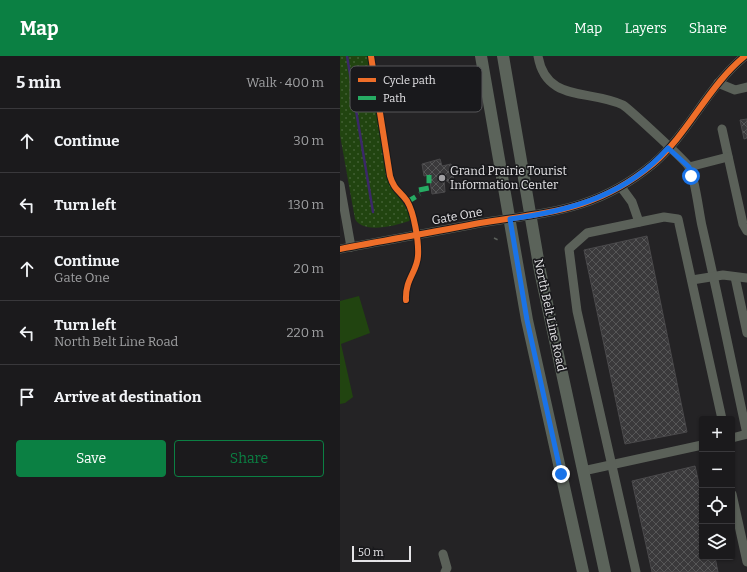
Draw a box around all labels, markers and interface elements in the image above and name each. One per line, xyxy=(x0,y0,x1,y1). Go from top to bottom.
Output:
text: Map xyxy=(20,17,59,40)
text: Map xyxy=(574,20,602,37)
text: Layers xyxy=(624,20,667,37)
text: Share xyxy=(689,20,727,37)
legend xyxy=(350,66,482,112)
text: 5 min xyxy=(16,72,61,93)
text: Cycle path xyxy=(383,74,436,87)
text: Walk · 400 m xyxy=(246,75,324,90)
text: Path xyxy=(383,92,406,105)
icon: ahead xyxy=(16,130,38,152)
text: Continue xyxy=(54,132,120,150)
text: 30 m xyxy=(293,133,324,148)
place label: Grand Prairie Tourist Information Center xyxy=(450,164,567,192)
route start xyxy=(682,167,700,185)
marker: Grand Prairie Tourist Information Center xyxy=(437,173,447,183)
icon: left xyxy=(16,194,38,216)
text: Turn left xyxy=(54,196,116,214)
text: 130 m xyxy=(288,197,324,212)
street label: Gate One xyxy=(431,205,483,227)
text: Continue xyxy=(54,252,120,270)
street label: North Belt Line Road xyxy=(531,257,569,373)
icon: ahead xyxy=(16,258,38,280)
text: 20 m xyxy=(294,261,324,276)
text: Gate One xyxy=(54,270,110,285)
text: Turn left xyxy=(54,316,116,334)
icon: left xyxy=(16,322,38,344)
text: 220 m xyxy=(287,325,324,340)
text: North Belt Line Road xyxy=(54,334,178,349)
icon: arrive xyxy=(16,386,38,408)
text: Arrive at destination xyxy=(54,388,201,406)
map controls xyxy=(699,416,735,560)
button: + xyxy=(699,416,735,452)
button: Save xyxy=(16,440,166,477)
button: Share xyxy=(174,440,324,477)
button: − xyxy=(699,452,735,488)
route end xyxy=(552,465,570,483)
button: locate xyxy=(699,488,735,524)
button: layers xyxy=(699,524,735,560)
scale bar xyxy=(352,544,411,563)
text: 50 m xyxy=(358,546,384,559)

